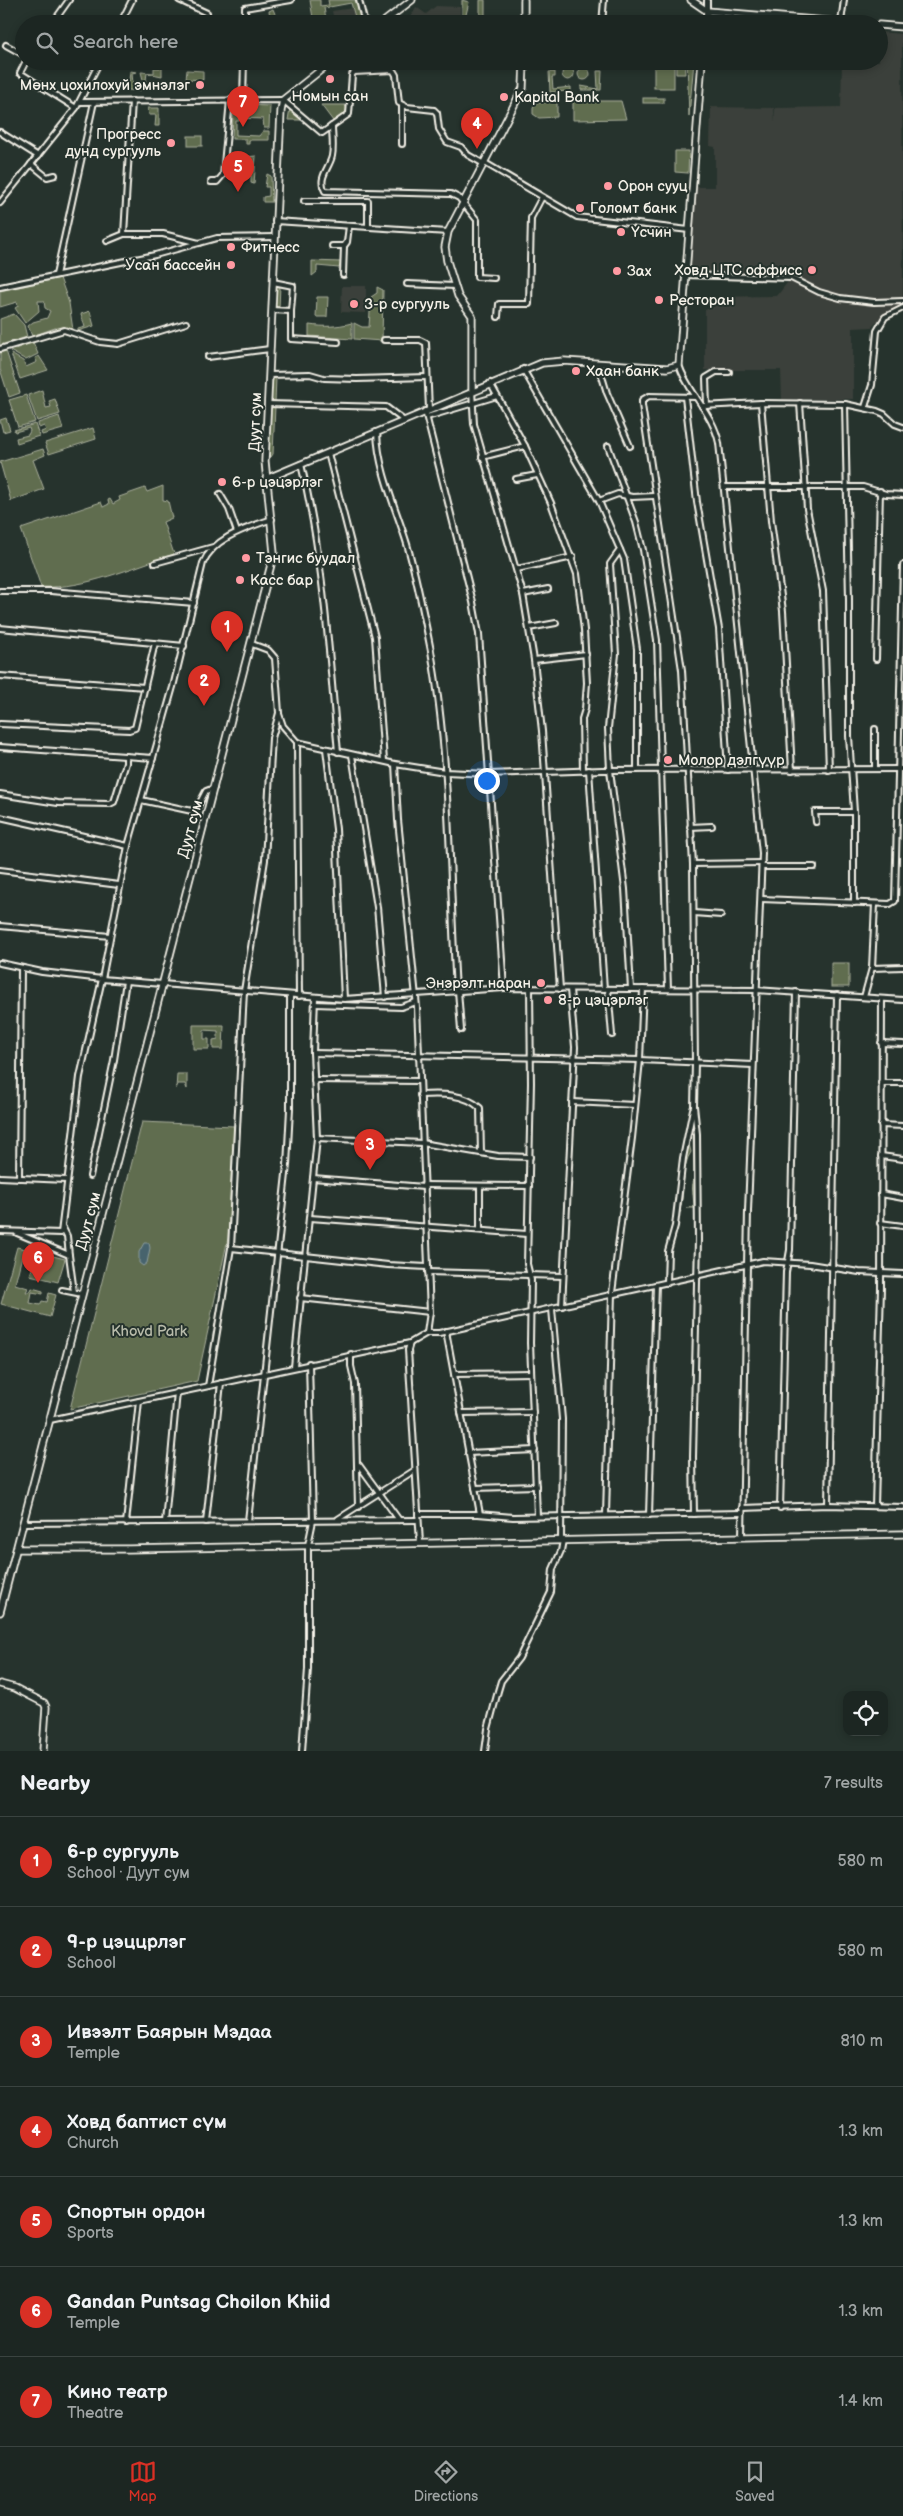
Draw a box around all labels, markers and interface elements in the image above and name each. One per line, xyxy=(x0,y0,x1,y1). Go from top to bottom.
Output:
search box xyxy=(15,15,888,70)
icon: search xyxy=(33,29,61,57)
text: Search here xyxy=(73,31,178,54)
marker: Номын сан xyxy=(324,73,336,85)
place label: Мөнх цохилохуй эмнэлэг xyxy=(20,76,190,95)
marker: Мөнх цохилохуй эмнэлэг xyxy=(194,79,206,91)
pin: 7 xyxy=(227,86,259,127)
place label: Номын сан xyxy=(292,87,368,106)
place label: Kapital Bank xyxy=(514,88,599,107)
marker: Kapital Bank xyxy=(498,91,510,103)
pin: 4 xyxy=(461,108,493,149)
place label: Прогресс дунд сургууль xyxy=(65,125,162,161)
marker: Прогресс дунд сургууль xyxy=(165,137,177,149)
pin: 5 xyxy=(222,151,254,192)
place label: Орон сууц xyxy=(618,177,688,196)
marker: Орон сууц xyxy=(602,180,614,192)
place label: Голомт банк xyxy=(590,199,677,218)
marker: Голомт банк xyxy=(574,202,586,214)
place label: Үсчин xyxy=(631,223,672,242)
marker: Үсчин xyxy=(615,226,627,238)
place label: Фитнесс xyxy=(241,238,300,257)
marker: Фитнесс xyxy=(225,241,237,253)
place label: Усан бассейн xyxy=(125,256,221,275)
marker: Усан бассейн xyxy=(225,259,237,271)
place label: Ховд ЦТС оффисс xyxy=(674,261,803,280)
place label: Зах xyxy=(627,262,652,281)
marker: Ховд ЦТС оффисс xyxy=(806,264,818,276)
marker: Зах xyxy=(611,265,623,277)
place label: Ресторан xyxy=(669,291,735,310)
marker: Ресторан xyxy=(653,294,665,306)
place label: 3-р сургууль xyxy=(364,295,450,314)
marker: 3-р сургууль xyxy=(348,298,360,310)
place label: Хаан банк xyxy=(586,362,659,381)
marker: Хаан банк xyxy=(570,365,582,377)
street label: Дуут сум xyxy=(245,392,266,452)
place label: 6-р цэцэрлэг xyxy=(232,473,323,492)
marker: 6-р цэцэрлэг xyxy=(216,476,228,488)
place label: Тэнгис буудал xyxy=(256,549,355,568)
marker: Тэнгис буудал xyxy=(240,552,252,564)
place label: Касс бар xyxy=(250,571,313,590)
marker: Касс бар xyxy=(234,574,246,586)
pin: 1 xyxy=(211,611,243,652)
pin: 2 xyxy=(188,665,220,706)
place label: Молор дэлгүүр xyxy=(678,751,785,770)
marker: Молор дэлгүүр xyxy=(662,754,674,766)
your location xyxy=(474,768,500,794)
street label: Дуут сум xyxy=(174,798,207,860)
place label: Энэрэлт наран xyxy=(426,974,531,993)
marker: Энэрэлт наран xyxy=(535,977,547,989)
place label: 8-р цэцэрлэг xyxy=(558,991,648,1010)
marker: 8-р цэцэрлэг xyxy=(542,994,554,1006)
pin: 3 xyxy=(354,1129,386,1170)
street label: Дуут сум xyxy=(72,1190,105,1252)
pin: 6 xyxy=(22,1242,54,1283)
park label: Khovd Park xyxy=(111,1322,188,1341)
map controls xyxy=(843,1691,888,1736)
button: locate xyxy=(843,1691,888,1736)
text: Nearby xyxy=(20,1771,90,1796)
text: 7 results xyxy=(824,1774,883,1793)
text: 6-р сургууль xyxy=(67,1841,179,1864)
text: 1 xyxy=(33,1852,39,1871)
text: 580 m xyxy=(838,1852,883,1871)
text: School · Дуут сум xyxy=(67,1864,190,1883)
text: 9-р цэццрлэг xyxy=(67,1931,186,1954)
text: 2 xyxy=(31,1942,41,1961)
text: 580 m xyxy=(838,1942,883,1961)
text: School xyxy=(67,1954,116,1973)
text: Ивээлт Баярын Мэдаа xyxy=(67,2021,271,2044)
text: 3 xyxy=(31,2032,41,2051)
text: 810 m xyxy=(841,2032,883,2051)
text: Temple xyxy=(67,2044,120,2063)
text: Ховд баптист сүм xyxy=(67,2111,227,2134)
text: 4 xyxy=(31,2122,41,2141)
text: 1.3 km xyxy=(838,2122,883,2141)
text: Church xyxy=(67,2134,119,2153)
text: Спортын ордон xyxy=(67,2201,205,2224)
text: 5 xyxy=(31,2212,41,2231)
text: 1.3 km xyxy=(838,2212,883,2231)
text: Sports xyxy=(67,2224,114,2243)
text: Gandan Puntsag Choilon Khiid xyxy=(67,2291,330,2314)
text: 6 xyxy=(31,2302,41,2321)
text: 1.3 km xyxy=(838,2302,883,2321)
text: Temple xyxy=(67,2314,120,2333)
text: Кино театр xyxy=(67,2381,168,2404)
text: 7 xyxy=(32,2392,40,2411)
text: 1.4 km xyxy=(839,2392,883,2411)
text: Theatre xyxy=(67,2404,123,2423)
tab: Map xyxy=(129,2458,157,2505)
tab: Directions xyxy=(414,2458,478,2505)
tab: Saved xyxy=(735,2458,774,2505)

